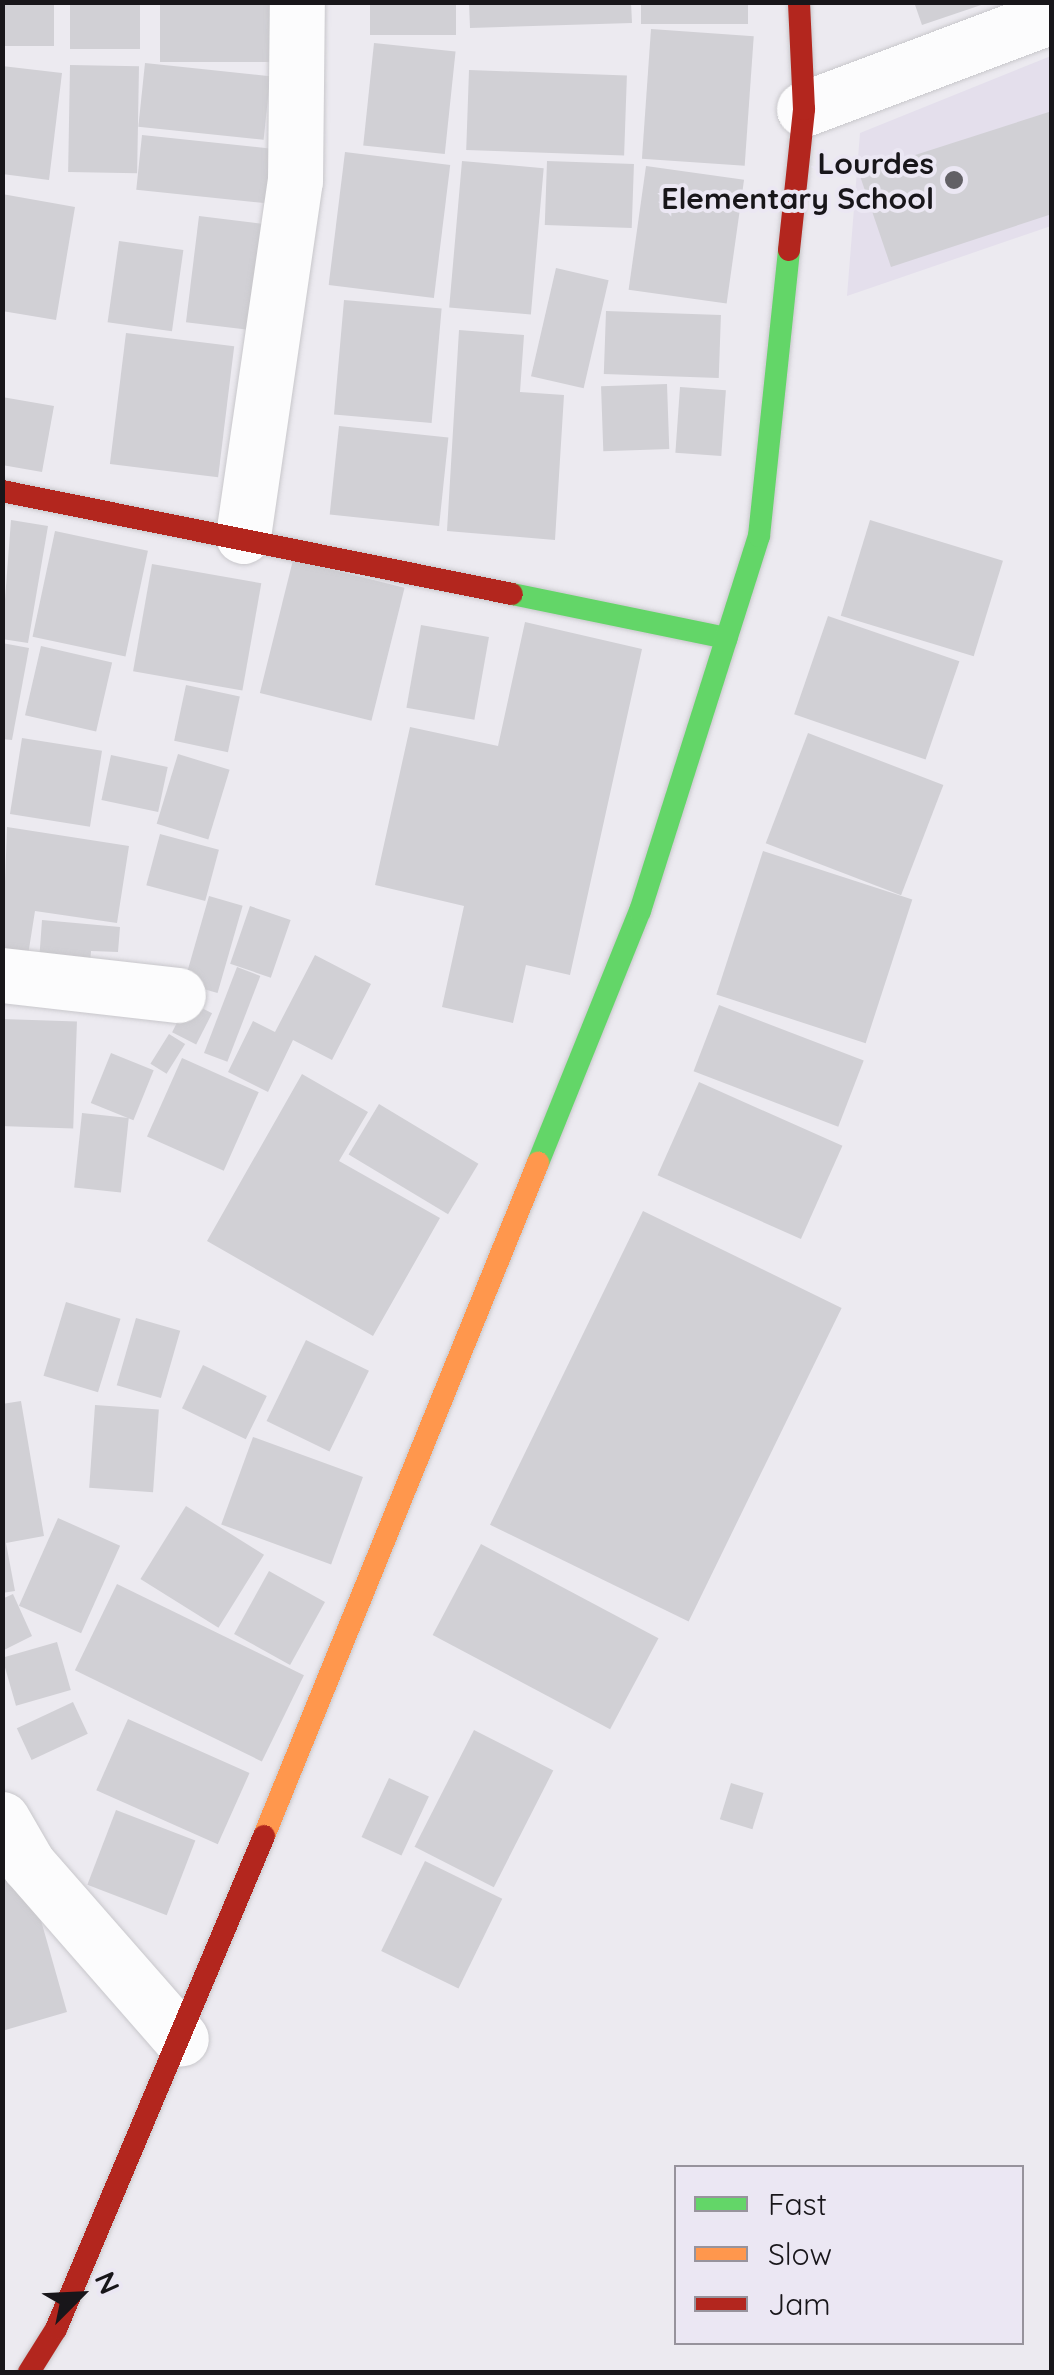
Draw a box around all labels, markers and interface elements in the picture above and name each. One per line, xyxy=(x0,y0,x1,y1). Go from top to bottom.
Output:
place label: Lourdes Elementary School xyxy=(661,145,934,216)
marker: Lourdes Elementary School xyxy=(943,169,965,191)
legend xyxy=(674,2165,1024,2345)
text: Fast xyxy=(768,2185,827,2223)
text: Slow xyxy=(768,2235,832,2273)
north arrow xyxy=(30,2245,130,2345)
text: N xyxy=(88,2266,128,2299)
text: Jam xyxy=(768,2285,831,2323)

